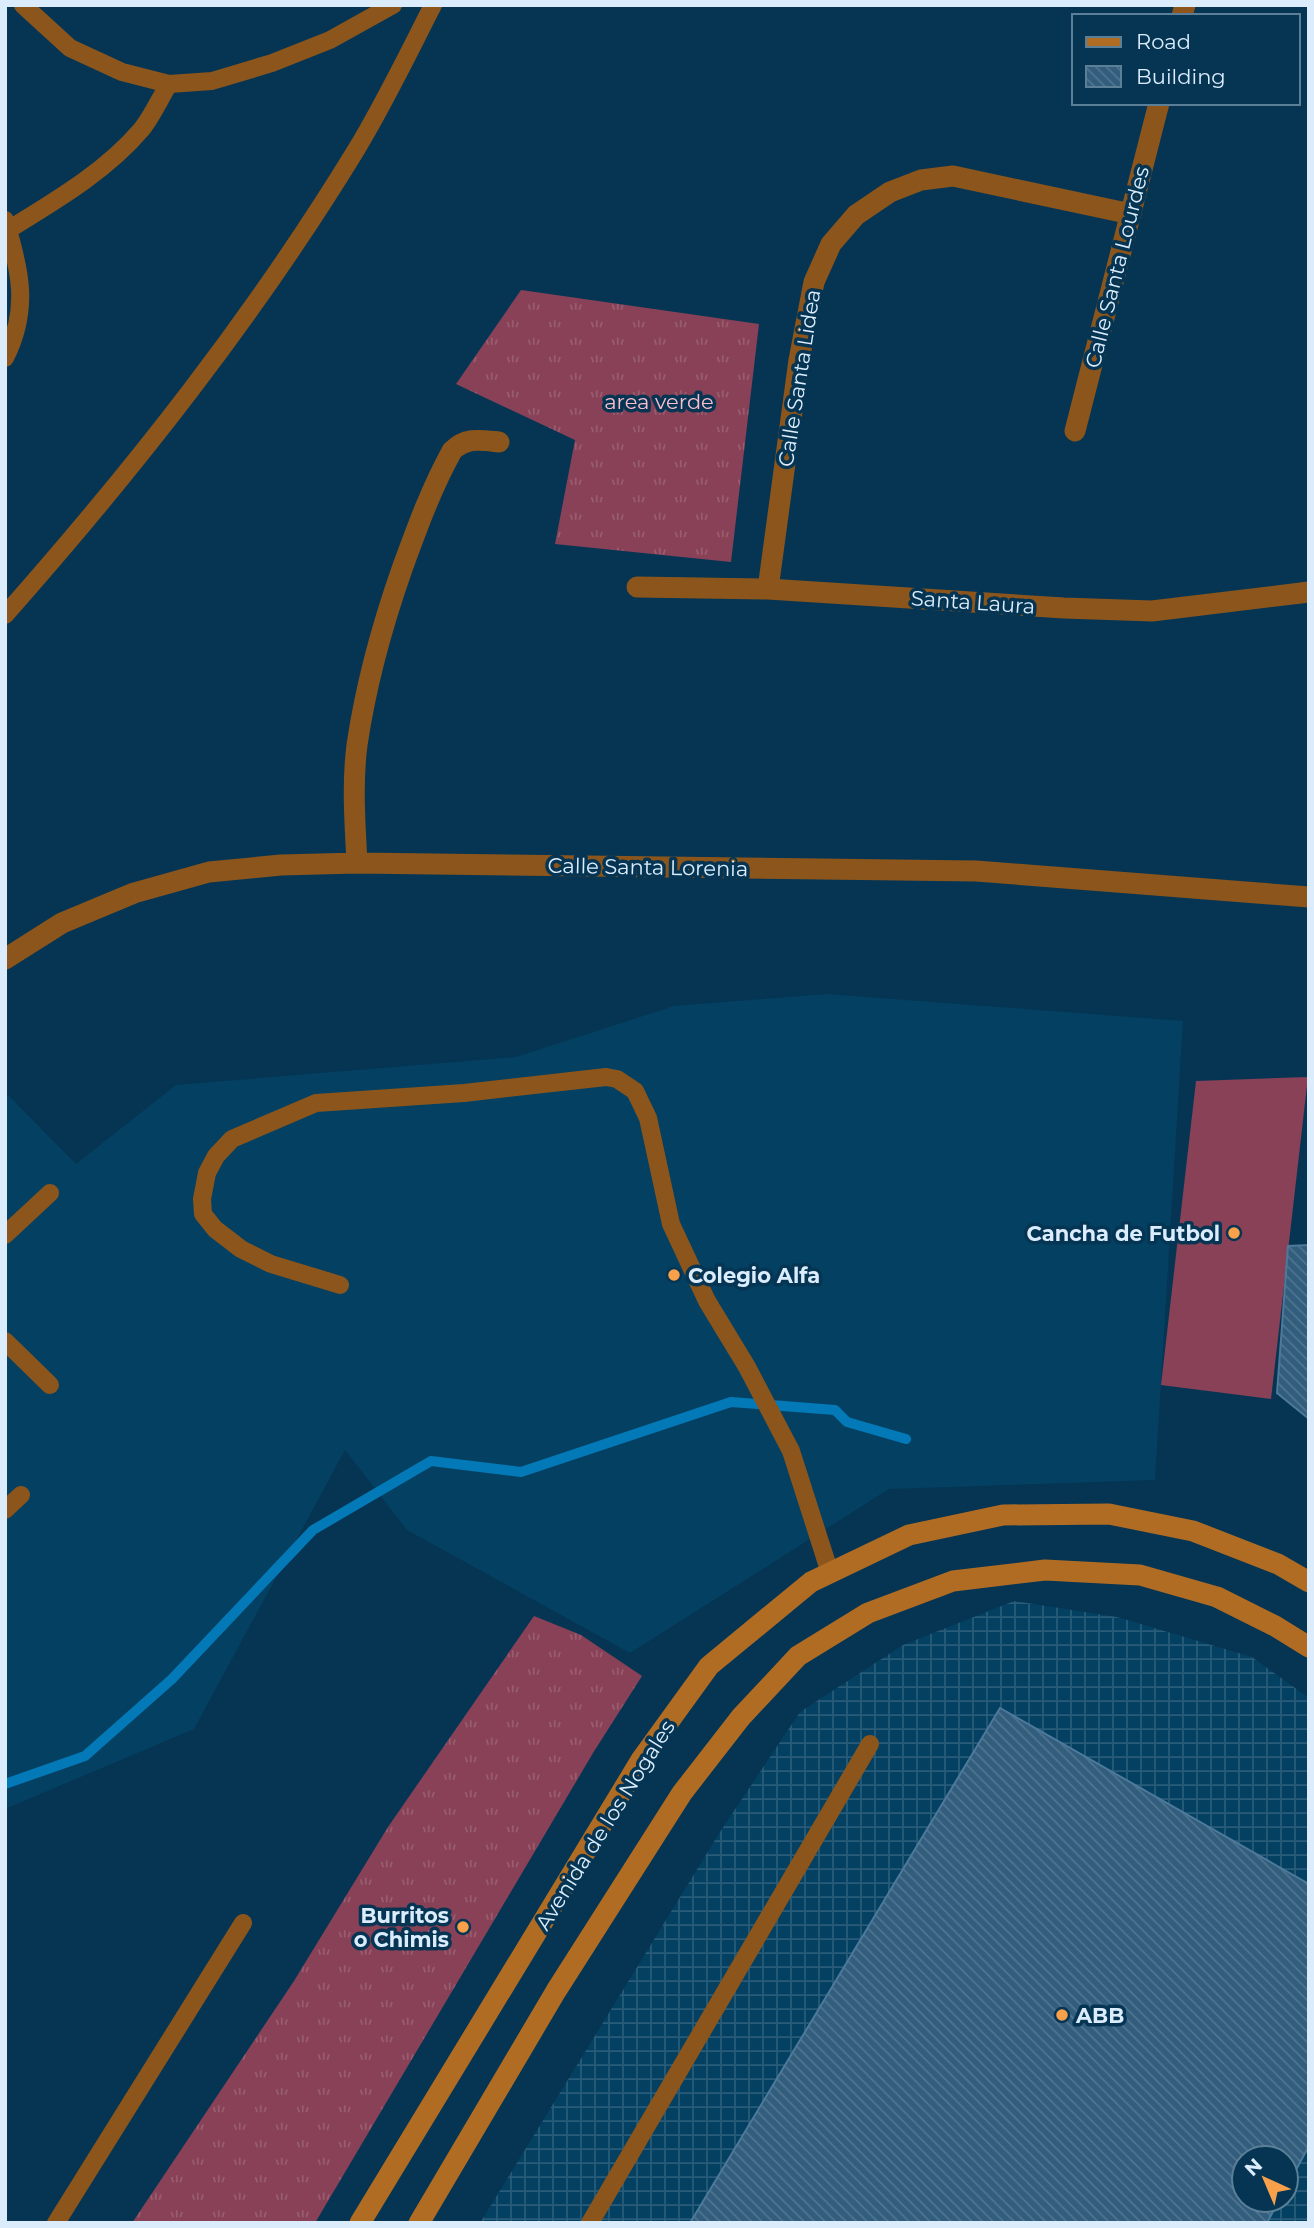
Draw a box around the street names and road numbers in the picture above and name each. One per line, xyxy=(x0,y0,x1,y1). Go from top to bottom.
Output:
street label: Calle Santa Lourdes xyxy=(1080,164,1154,370)
street label: Calle Santa Lidea xyxy=(773,288,825,468)
street label: Santa Laura xyxy=(910,585,1036,619)
street label: Calle Santa Lorenia xyxy=(548,853,748,881)
street label: Avenida de los Nogales xyxy=(530,1715,680,1935)

